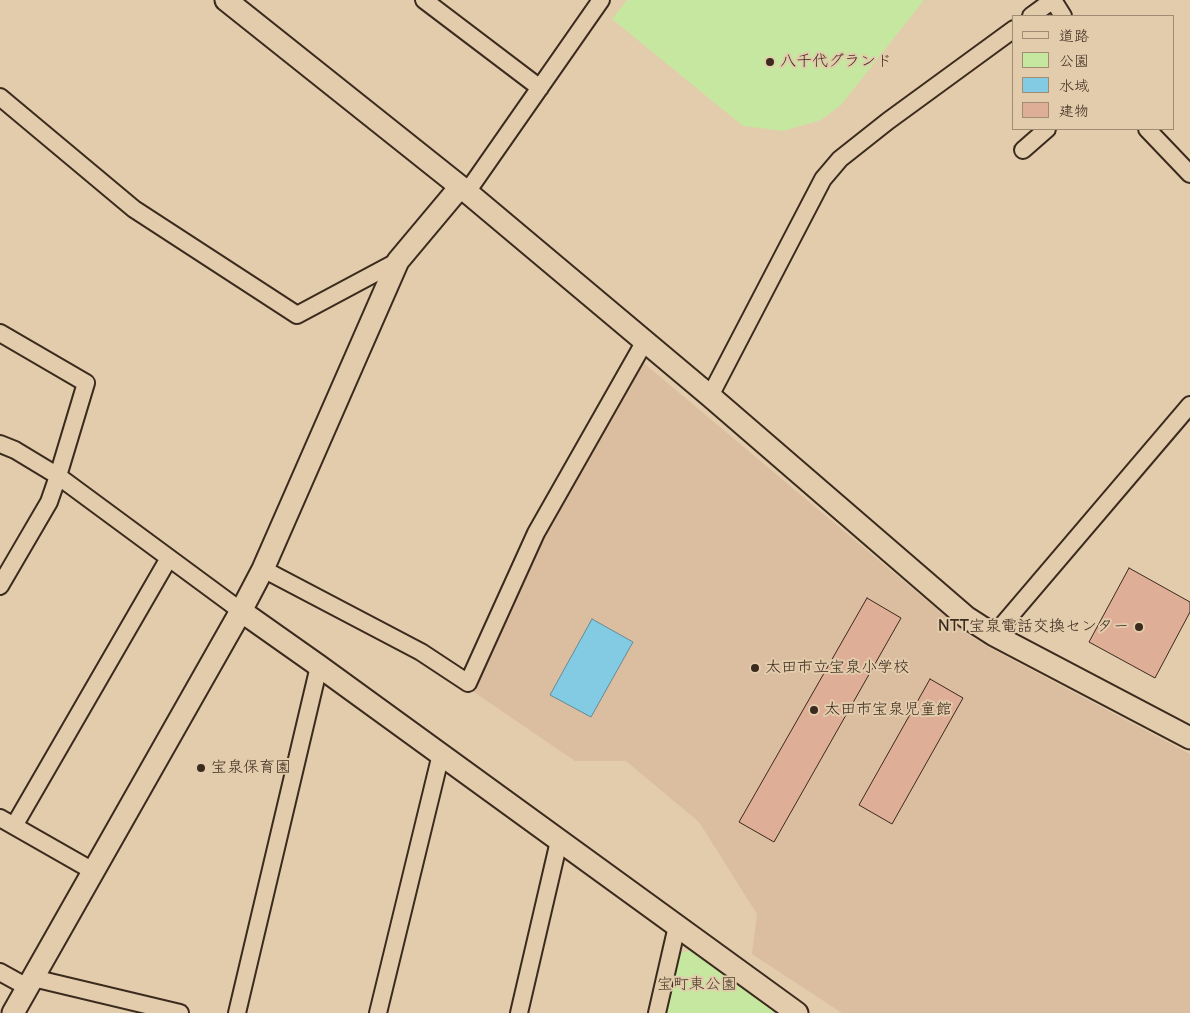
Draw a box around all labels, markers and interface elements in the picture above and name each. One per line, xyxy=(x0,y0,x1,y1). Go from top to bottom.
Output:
legend xyxy=(1012,15,1175,130)
text: 道路 xyxy=(1059,27,1089,46)
place label: 八千代グランド xyxy=(780,52,892,72)
text: 公園 xyxy=(1059,52,1089,71)
marker: 八千代グランド xyxy=(764,56,776,68)
text: 水域 xyxy=(1059,77,1089,96)
text: 建物 xyxy=(1059,102,1089,121)
place label: NTT宝泉電話交換センター xyxy=(938,617,1129,637)
marker: NTT宝泉電話交換センター xyxy=(1133,621,1145,633)
place label: 太田市立宝泉小学校 xyxy=(765,658,909,678)
marker: 太田市立宝泉小学校 xyxy=(749,662,761,674)
place label: 太田市宝泉児童館 xyxy=(824,700,952,720)
marker: 太田市宝泉児童館 xyxy=(808,704,820,716)
place label: 宝泉保育園 xyxy=(211,758,291,778)
marker: 宝泉保育園 xyxy=(195,762,207,774)
park label: 宝町東公園 xyxy=(657,975,737,995)

